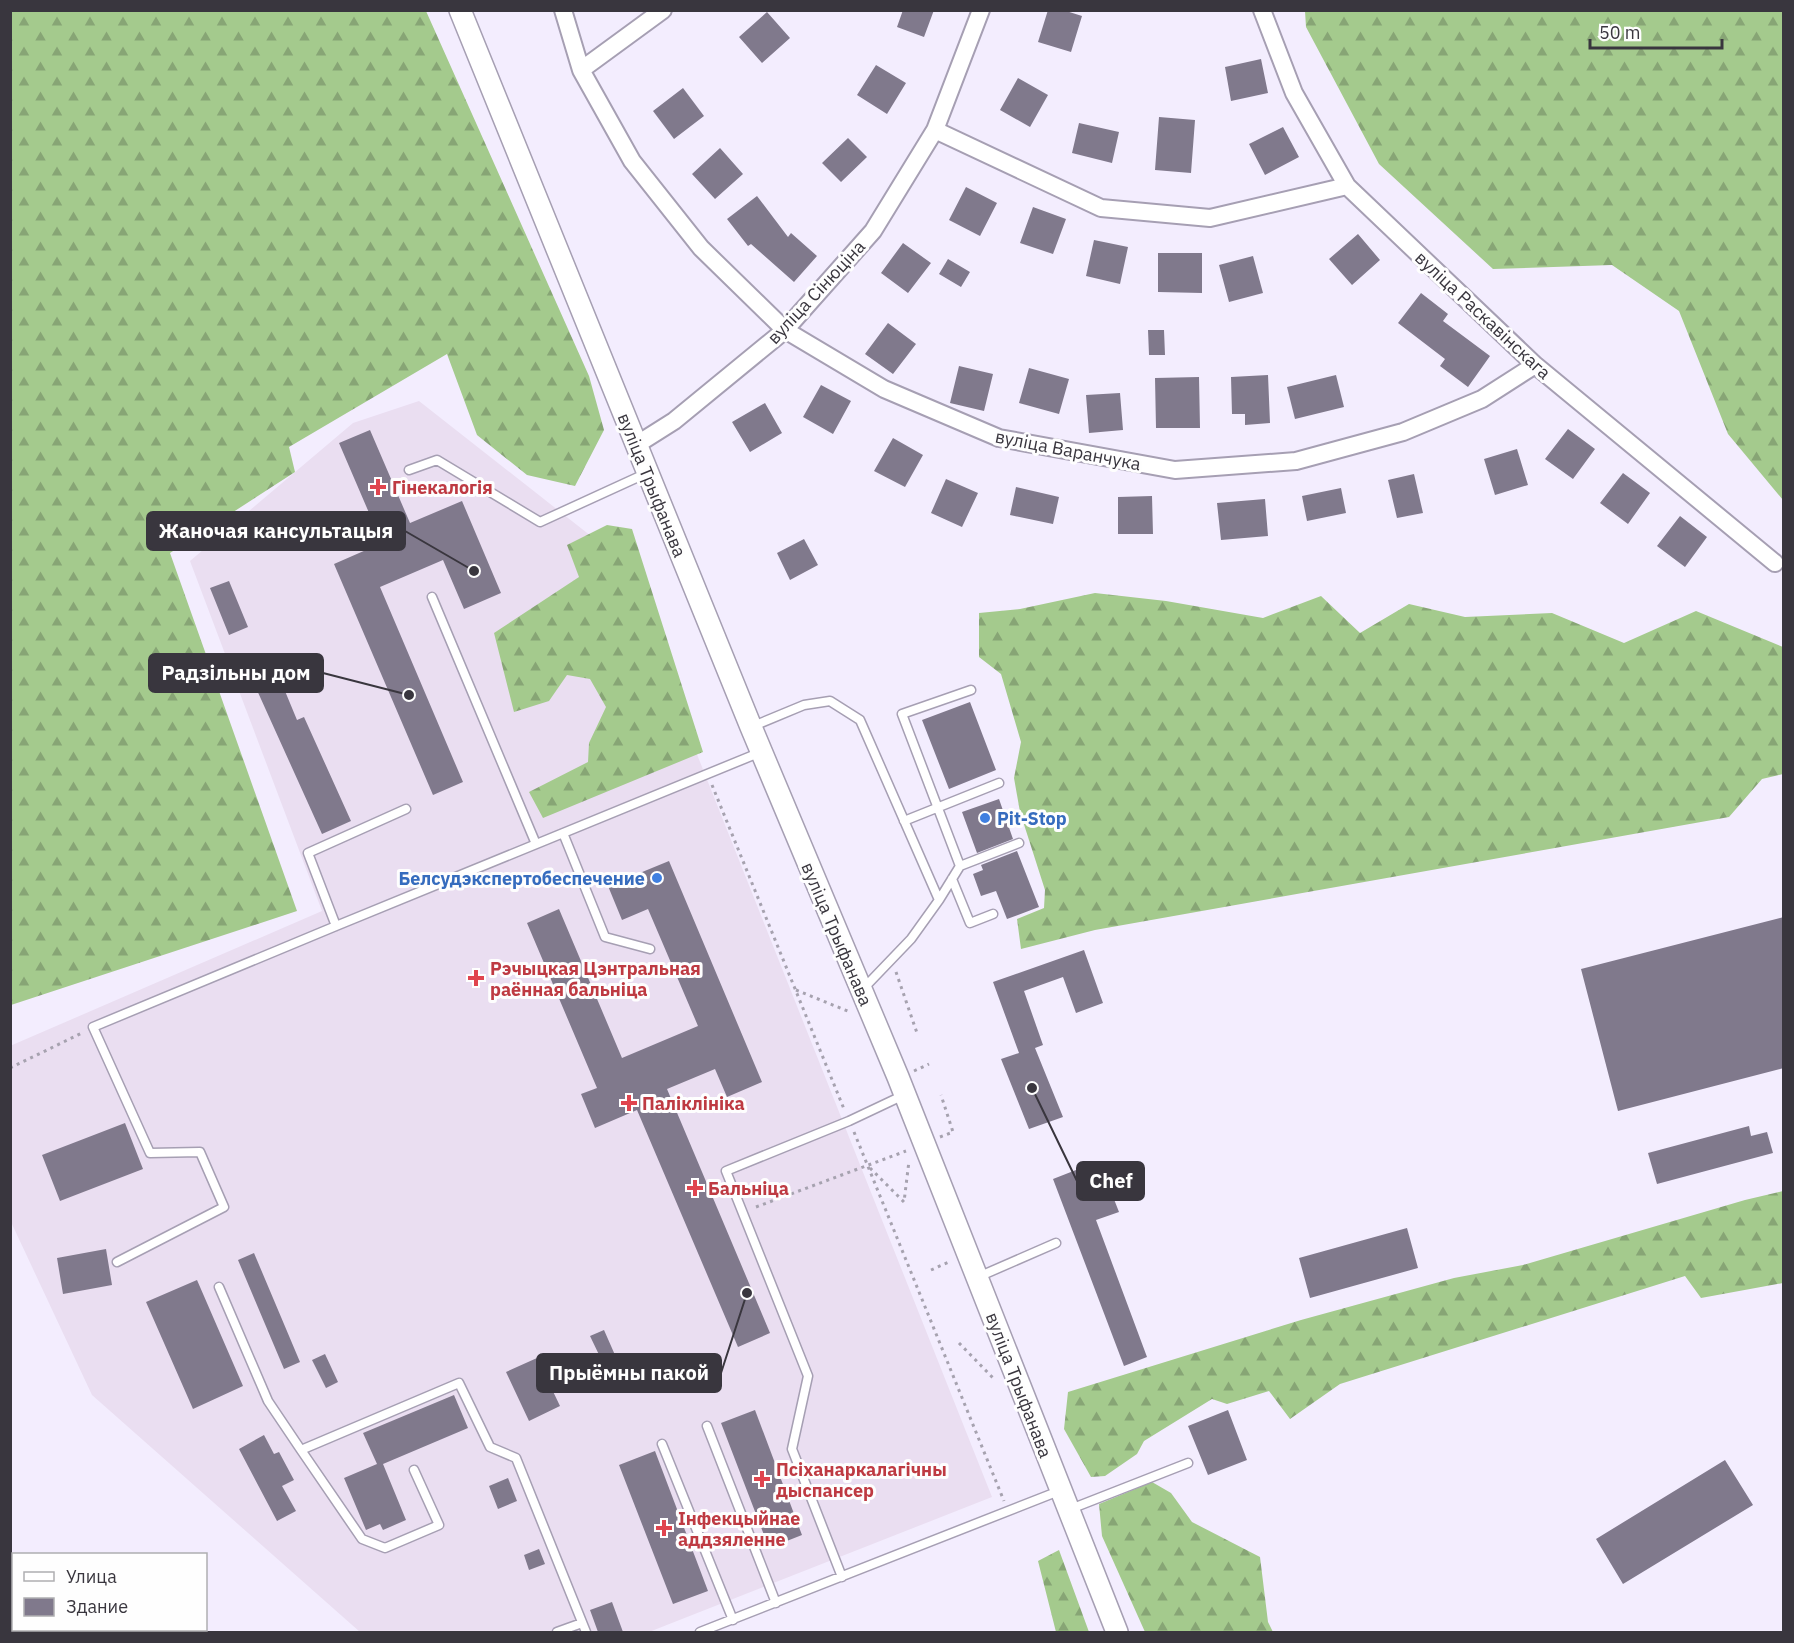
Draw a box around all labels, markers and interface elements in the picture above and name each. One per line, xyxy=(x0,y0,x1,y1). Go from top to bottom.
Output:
scale bar xyxy=(1590,12,1722,50)
text: 50 m xyxy=(1599,21,1641,44)
street label: вуліца Сінюціна xyxy=(762,235,870,349)
street label: вуліца Раскавінскага xyxy=(1410,246,1556,384)
street label: вуліца Трыфанава xyxy=(613,409,692,561)
street label: вуліца Варанчука xyxy=(993,425,1143,475)
place label: Гінекалогія xyxy=(392,476,493,499)
marker: Гінекалогія xyxy=(369,478,387,496)
callout: Жаночая кансультацыя xyxy=(147,512,405,550)
text: Жаночая кансультацыя xyxy=(159,517,393,544)
callout: Радзільны дом xyxy=(149,654,323,692)
text: Радзільны дом xyxy=(161,659,311,686)
place label: Pit-Stop xyxy=(997,807,1067,830)
marker: Pit-Stop xyxy=(978,811,992,825)
street label: вуліца Трыфанава xyxy=(796,859,878,1010)
place label: Белсудэкспертобеспечение xyxy=(398,867,645,890)
marker: Белсудэкспертобеспечение xyxy=(650,871,664,885)
place label: Рэчыцкая Цэнтральная раённая бальніца xyxy=(490,957,701,1001)
marker: Рэчыцкая Цэнтральная раённая бальніца xyxy=(467,969,485,987)
place label: Паліклініка xyxy=(642,1092,745,1115)
marker: Паліклініка xyxy=(620,1094,638,1112)
callout: Chef xyxy=(1077,1162,1144,1200)
text: Chef xyxy=(1089,1167,1133,1194)
place label: Бальніца xyxy=(708,1177,789,1200)
marker: Бальніца xyxy=(686,1179,704,1197)
street label: вуліца Трыфанава xyxy=(981,1309,1057,1461)
callout: Прыёмны пакой xyxy=(537,1354,721,1392)
text: Прыёмны пакой xyxy=(549,1359,709,1386)
place label: Псіханаркалагічны дыспансер xyxy=(776,1458,947,1502)
marker: Псіханаркалагічны дыспансер xyxy=(753,1470,771,1488)
place label: Інфекцыйнае аддзяленне xyxy=(678,1507,800,1551)
marker: Інфекцыйнае аддзяленне xyxy=(655,1519,673,1537)
legend xyxy=(12,1553,207,1631)
text: Улица xyxy=(66,1565,117,1588)
text: Здание xyxy=(66,1595,128,1618)

